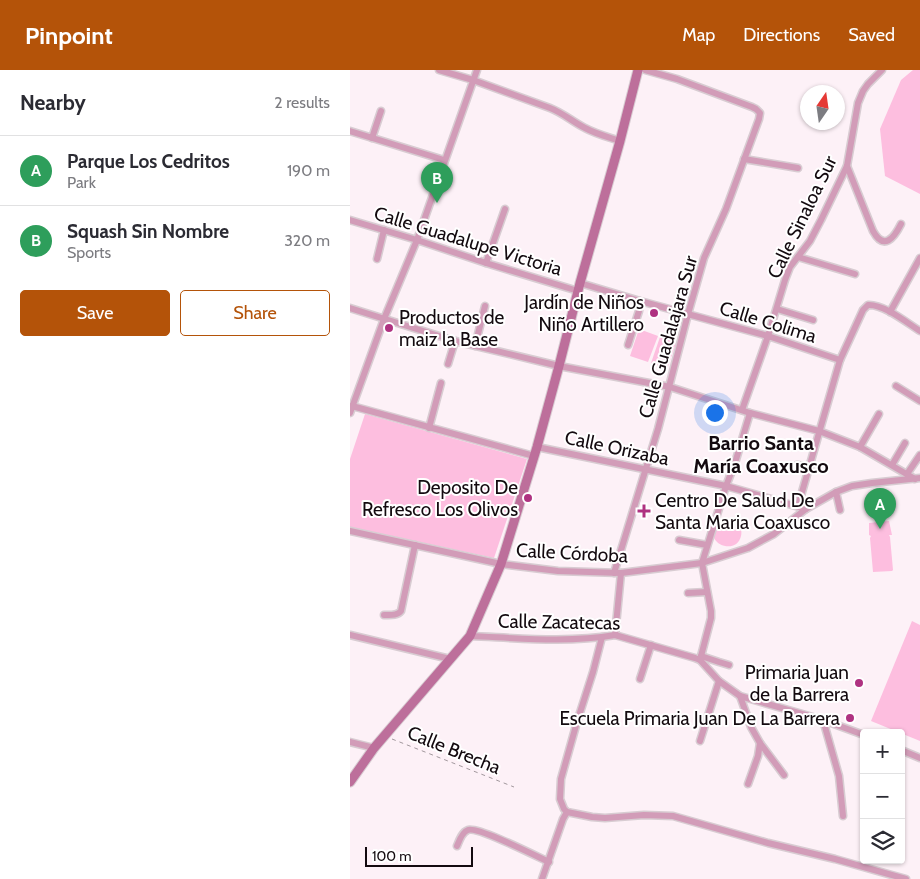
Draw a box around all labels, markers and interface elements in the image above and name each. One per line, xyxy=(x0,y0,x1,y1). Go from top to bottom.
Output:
text: Pinpoint xyxy=(25,21,113,50)
text: Map xyxy=(682,24,715,46)
text: Directions xyxy=(743,24,820,46)
text: Saved xyxy=(848,24,895,46)
north arrow xyxy=(800,85,845,130)
text: Nearby xyxy=(20,90,86,115)
text: 2 results xyxy=(274,93,330,112)
text: Parque Los Cedritos xyxy=(67,150,230,173)
street label: Calle Sinaloa Sur xyxy=(762,152,842,282)
text: A xyxy=(31,161,41,180)
text: 190 m xyxy=(287,161,330,180)
pin: B xyxy=(421,162,453,203)
text: Park xyxy=(67,173,96,192)
street label: Calle Guadalupe Victoria xyxy=(371,201,565,281)
text: Squash Sin Nombre xyxy=(67,220,229,243)
text: B xyxy=(31,231,41,250)
text: 320 m xyxy=(284,231,330,250)
text: Sports xyxy=(67,243,111,262)
street label: Calle Guadalajara Sur xyxy=(634,253,702,421)
button: Save xyxy=(20,290,170,336)
button: Share xyxy=(180,290,330,336)
place label: Jardín de Niños Niño Artillero xyxy=(523,291,644,336)
street label: Calle Colima xyxy=(717,296,819,348)
place label: Productos de maiz la Base xyxy=(399,306,505,351)
marker: Jardín de Niños Niño Artillero xyxy=(648,307,660,319)
marker: Productos de maiz la Base xyxy=(383,322,395,334)
your location xyxy=(702,400,728,426)
street label: Calle Orizaba xyxy=(563,426,671,470)
district label: Barrio Santa María Coaxusco xyxy=(693,431,829,478)
place label: Deposito De Refresco Los Olivos xyxy=(362,476,518,521)
pin: A xyxy=(864,488,896,529)
place label: Centro De Salud De Santa Maria Coaxusco xyxy=(655,489,830,534)
marker: Deposito De Refresco Los Olivos xyxy=(522,492,534,504)
marker: Centro De Salud De Santa Maria Coaxusco xyxy=(637,504,651,518)
street label: Calle Córdoba xyxy=(515,539,629,567)
street label: Calle Zacatecas xyxy=(498,609,620,635)
place label: Primaria Juan de la Barrera xyxy=(745,661,849,706)
marker: Primaria Juan de la Barrera xyxy=(853,677,865,689)
place label: Escuela Primaria Juan De La Barrera xyxy=(559,707,840,730)
marker: Escuela Primaria Juan De La Barrera xyxy=(844,712,856,724)
street label: Calle Brecha xyxy=(404,721,504,779)
map controls xyxy=(860,729,905,864)
button: + xyxy=(860,729,905,774)
button: − xyxy=(860,774,905,819)
button: layers xyxy=(860,819,905,864)
scale bar xyxy=(365,844,472,867)
text: 100 m xyxy=(372,847,412,865)

